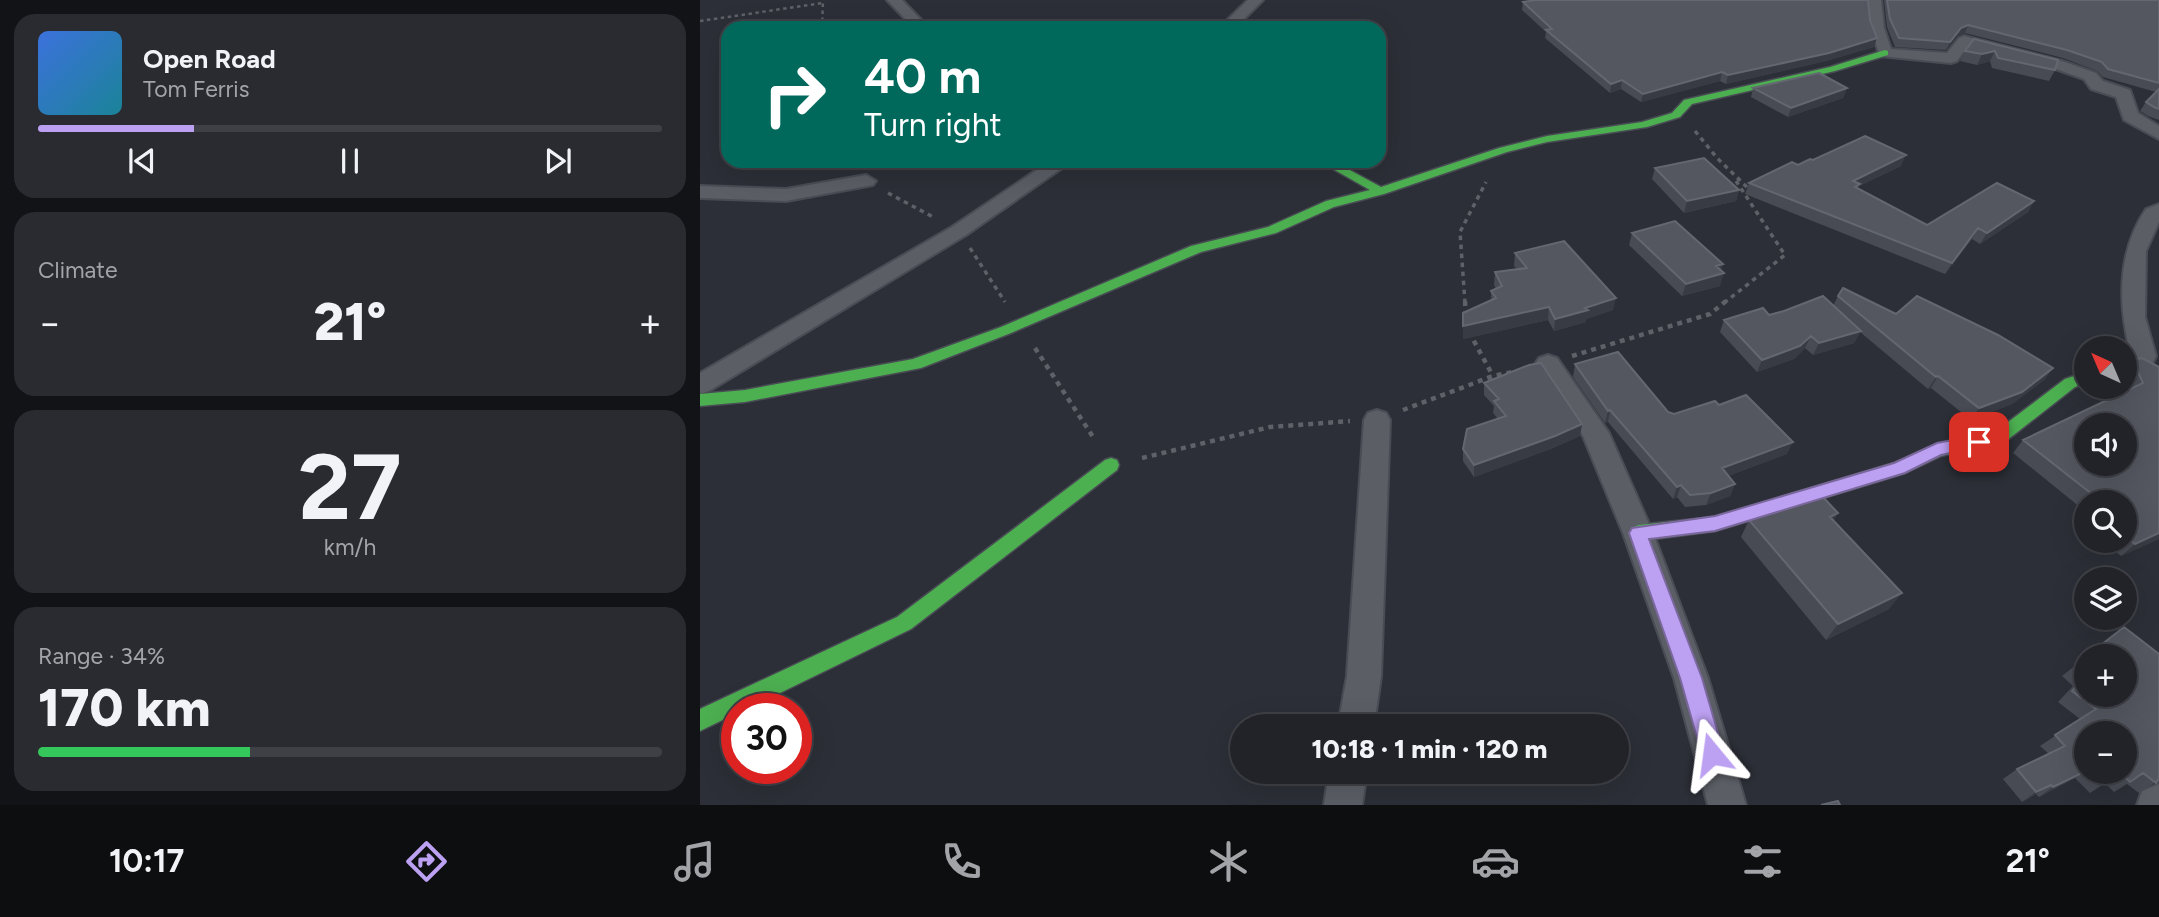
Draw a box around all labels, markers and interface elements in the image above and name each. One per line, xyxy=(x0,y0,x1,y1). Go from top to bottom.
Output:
text: Open Road xyxy=(143,43,276,75)
text: 40 m xyxy=(864,46,981,105)
icon: right xyxy=(749,49,840,140)
text: Tom Ferris xyxy=(143,75,249,103)
text: Turn right xyxy=(864,106,1002,144)
icon: previous xyxy=(123,142,161,180)
icon: pause xyxy=(331,142,369,180)
icon: next xyxy=(539,142,577,180)
text: Climate xyxy=(38,256,117,284)
text: 21° xyxy=(314,291,386,353)
text: − xyxy=(38,300,62,346)
text: + xyxy=(638,300,662,346)
north arrow xyxy=(2074,336,2137,399)
map controls xyxy=(2074,336,2137,784)
pin xyxy=(1949,412,2009,472)
button: sound xyxy=(2074,413,2137,476)
icon: arrive xyxy=(1960,423,1998,461)
text: 27 xyxy=(298,433,402,542)
button: search xyxy=(2074,490,2137,553)
text: km/h xyxy=(324,533,376,561)
button: layers xyxy=(2074,567,2137,630)
text: Range · 34% xyxy=(38,642,165,670)
button: + xyxy=(2074,644,2137,707)
text: 170 km xyxy=(38,677,211,739)
speed limit sign: 30 xyxy=(721,693,812,784)
position arrow xyxy=(1675,717,1749,791)
button: − xyxy=(2074,721,2137,784)
text: 10:18 · 1 min · 120 m xyxy=(1312,733,1547,765)
icon: directions xyxy=(402,837,451,886)
icon: music xyxy=(670,837,719,886)
icon: phone xyxy=(937,837,986,886)
icon: climate xyxy=(1204,837,1253,886)
icon: car xyxy=(1471,837,1520,886)
icon: filters xyxy=(1738,837,1787,886)
text: 10:17 xyxy=(109,842,184,880)
text: 21° xyxy=(2006,842,2050,880)

